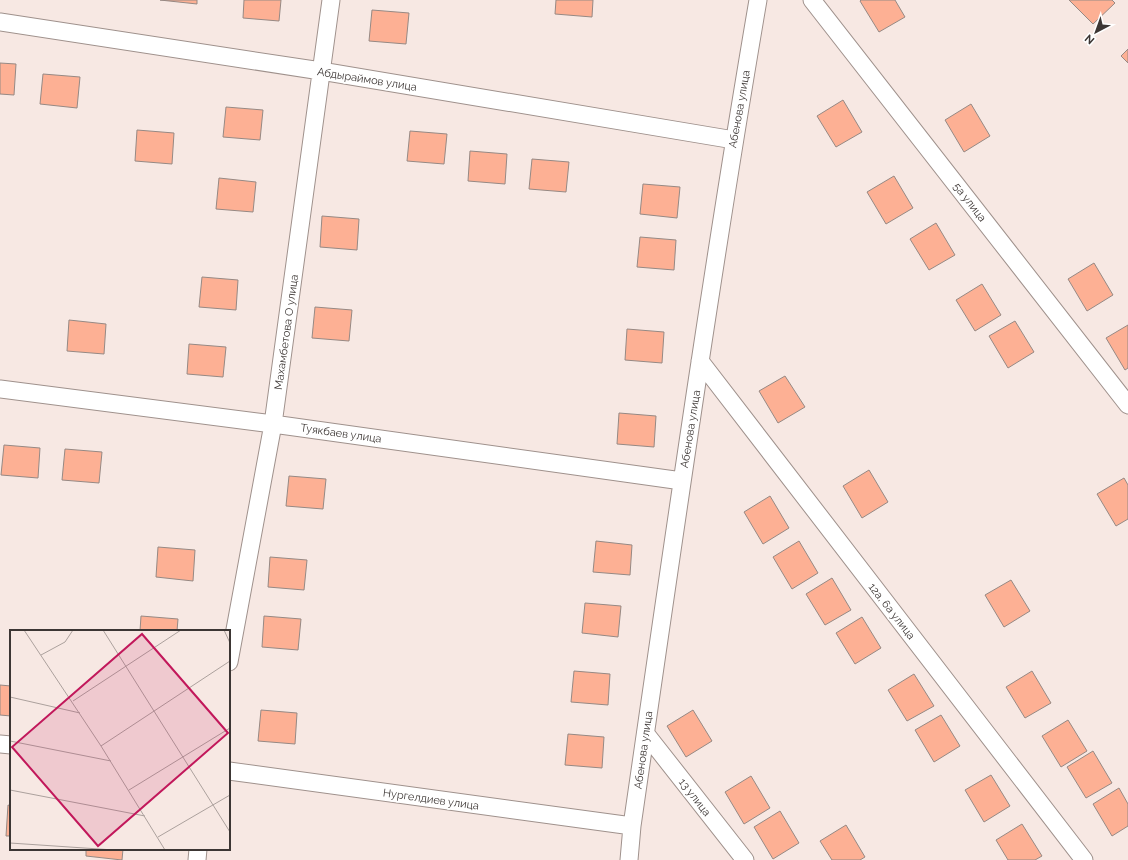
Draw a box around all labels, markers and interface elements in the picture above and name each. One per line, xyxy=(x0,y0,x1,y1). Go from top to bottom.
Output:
north arrow xyxy=(1076,12,1116,52)
text: N xyxy=(1082,32,1097,47)
street label: Абдыраймов улица xyxy=(316,65,418,94)
street label: Абенова улица xyxy=(726,69,753,149)
street label: 5а улица xyxy=(950,180,989,224)
street label: Махамбетова О улица xyxy=(272,274,301,391)
street label: Абенова улица xyxy=(678,389,703,469)
street label: Туякбаев улица xyxy=(300,421,382,446)
street label: 12а, 6а улица xyxy=(866,581,918,642)
inset map xyxy=(10,630,230,850)
street label: Абенова улица xyxy=(632,710,655,790)
street label: 13 улица xyxy=(676,776,713,819)
street label: Нургелдиев улица xyxy=(382,786,480,813)

